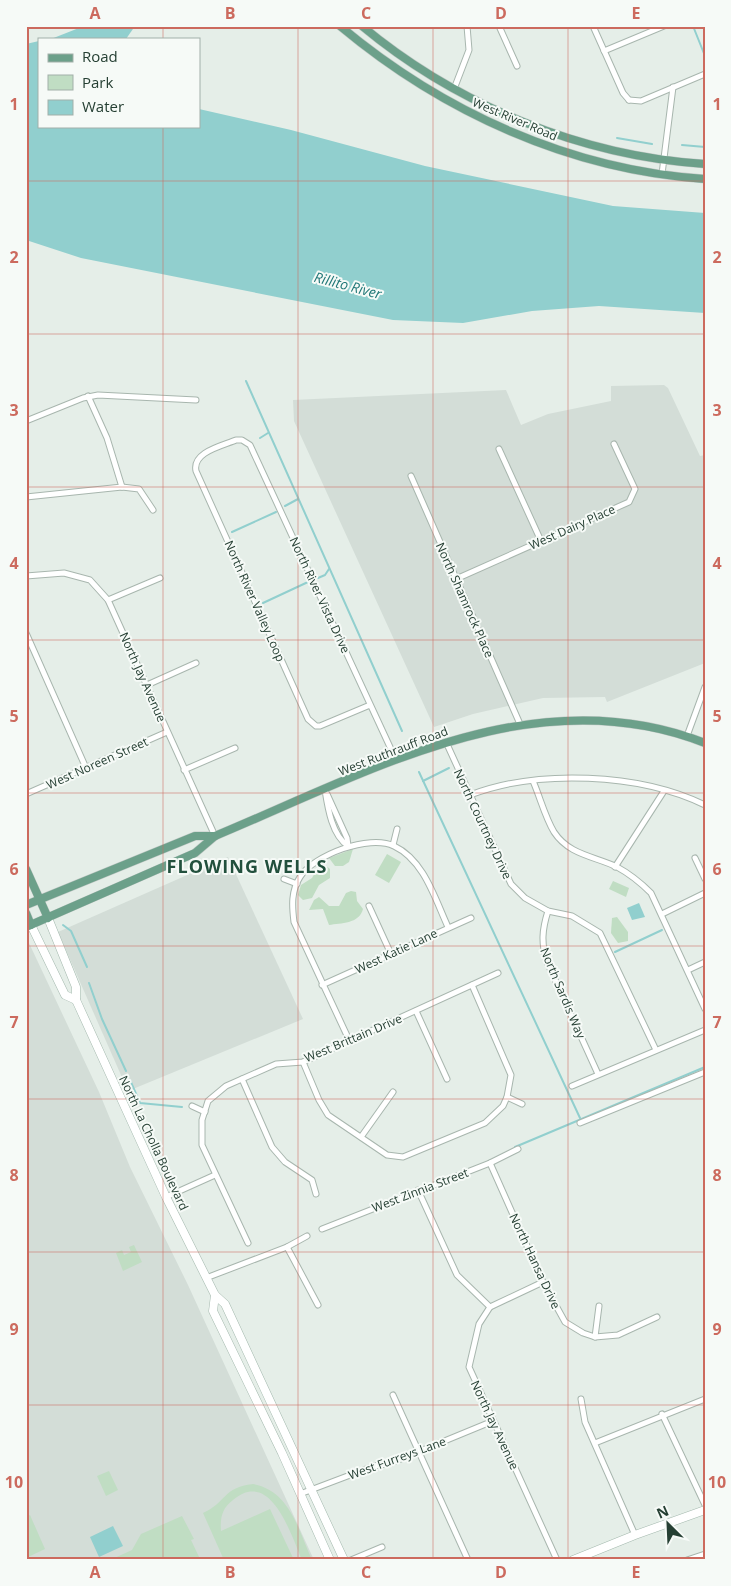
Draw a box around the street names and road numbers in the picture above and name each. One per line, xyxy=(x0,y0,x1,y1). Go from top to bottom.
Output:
street label: West River Road xyxy=(470,93,560,145)
street label: West Dairy Place xyxy=(526,500,618,554)
street label: North River Vista Drive xyxy=(286,534,355,656)
street label: North River Valley Loop xyxy=(221,538,289,664)
street label: North Shamrock Place xyxy=(432,540,498,660)
street label: North Jay Avenue xyxy=(116,629,171,725)
street label: West Ruthrauff Road xyxy=(336,722,450,780)
street label: West Noreen Street xyxy=(43,733,151,793)
street label: North Courtney Drive xyxy=(450,766,516,882)
street label: West Katie Lane xyxy=(352,924,440,978)
street label: North Sardis Way xyxy=(536,945,590,1042)
street label: West Brittain Drive xyxy=(301,1010,405,1066)
street label: North La Cholla Boulevard xyxy=(115,1073,193,1213)
street label: West Zinnia Street xyxy=(369,1164,471,1216)
street label: North Hansa Drive xyxy=(505,1210,565,1312)
street label: North Jay Avenue xyxy=(467,1378,523,1473)
street label: West Furreys Lane xyxy=(346,1432,448,1484)

